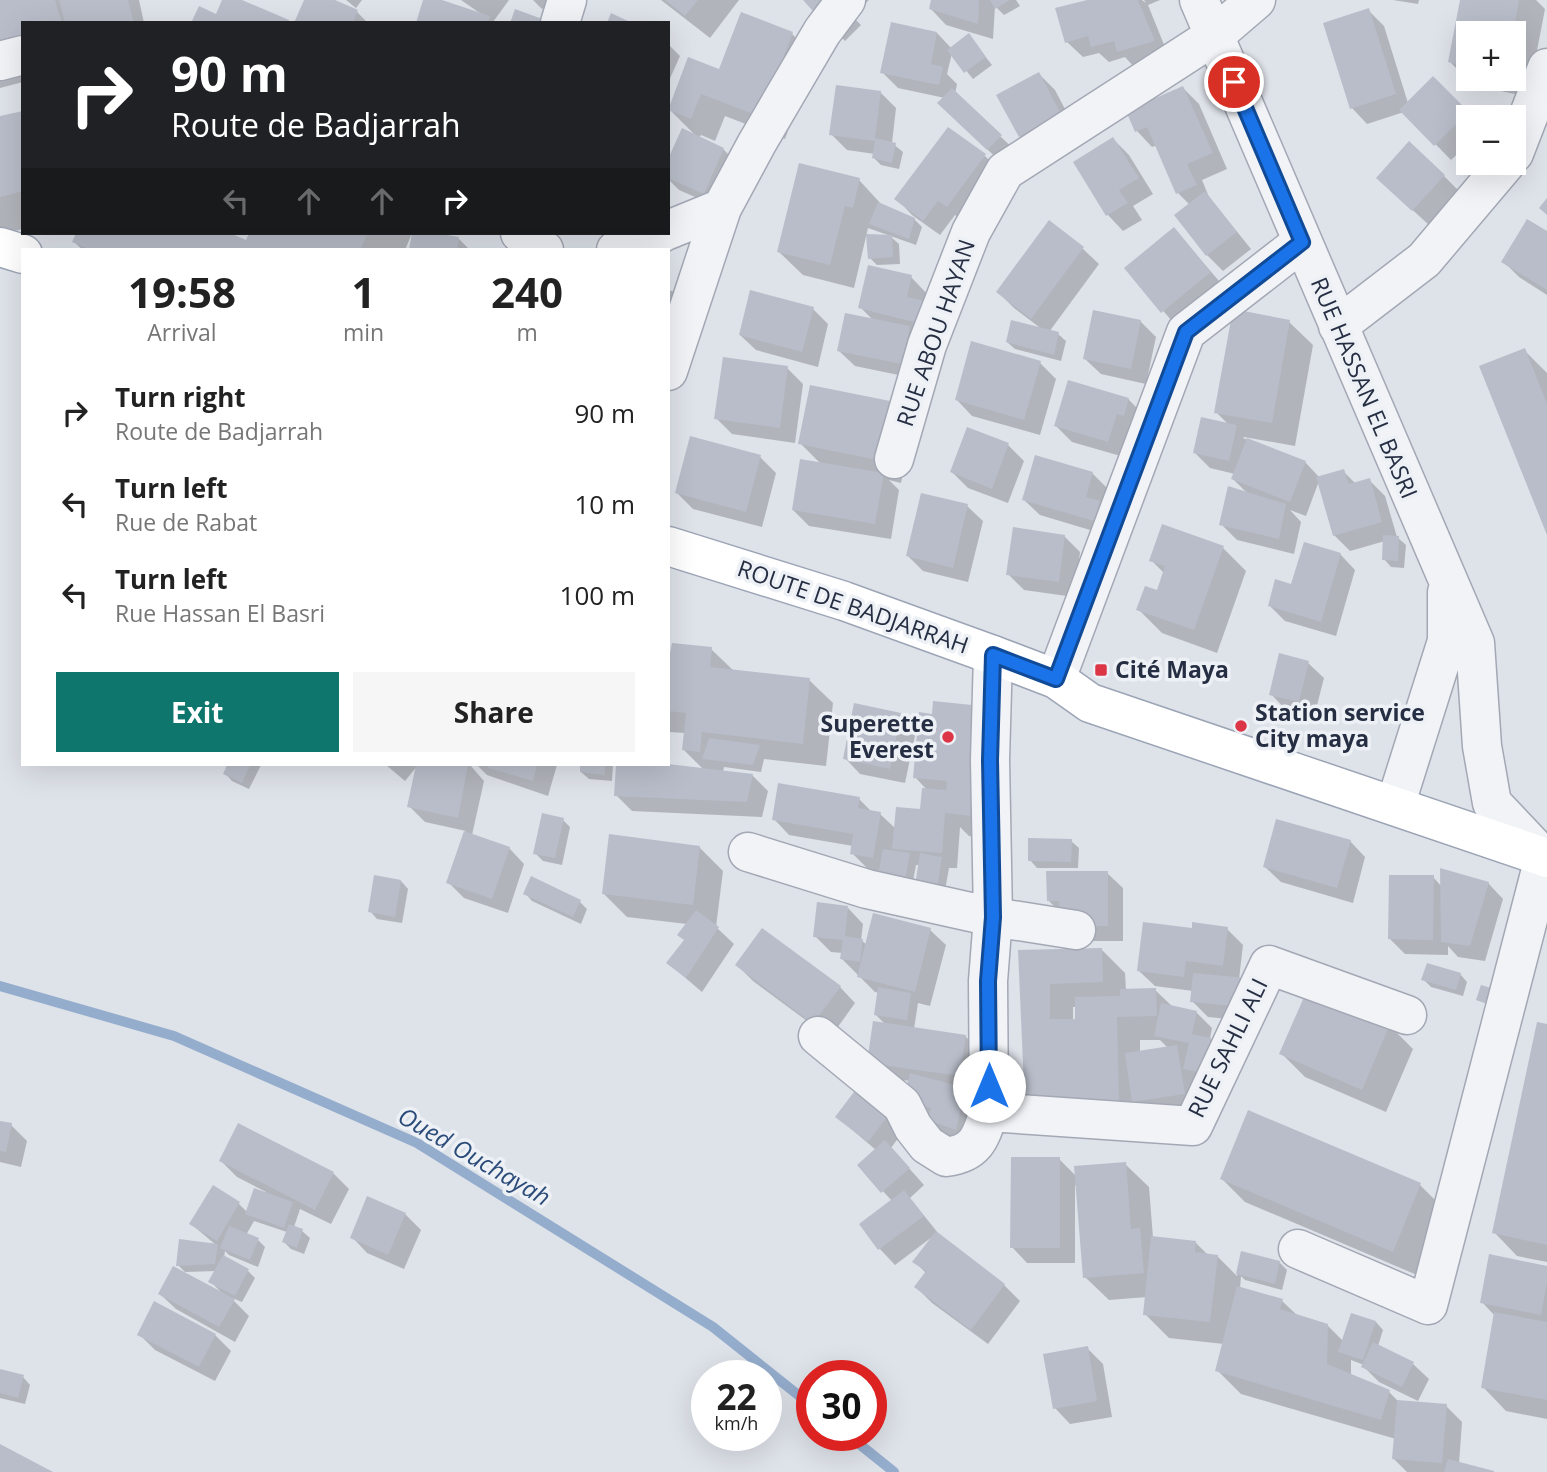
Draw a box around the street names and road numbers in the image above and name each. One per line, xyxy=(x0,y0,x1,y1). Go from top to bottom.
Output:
street label: RUE ABOU HAYAN xyxy=(888,235,982,431)
street label: RUE HASSAN EL BASRI xyxy=(1304,272,1426,503)
street label: ROUTE DE BADJARRAH xyxy=(734,551,973,661)
street label: RUE SAHLI ALI xyxy=(1180,973,1275,1123)

